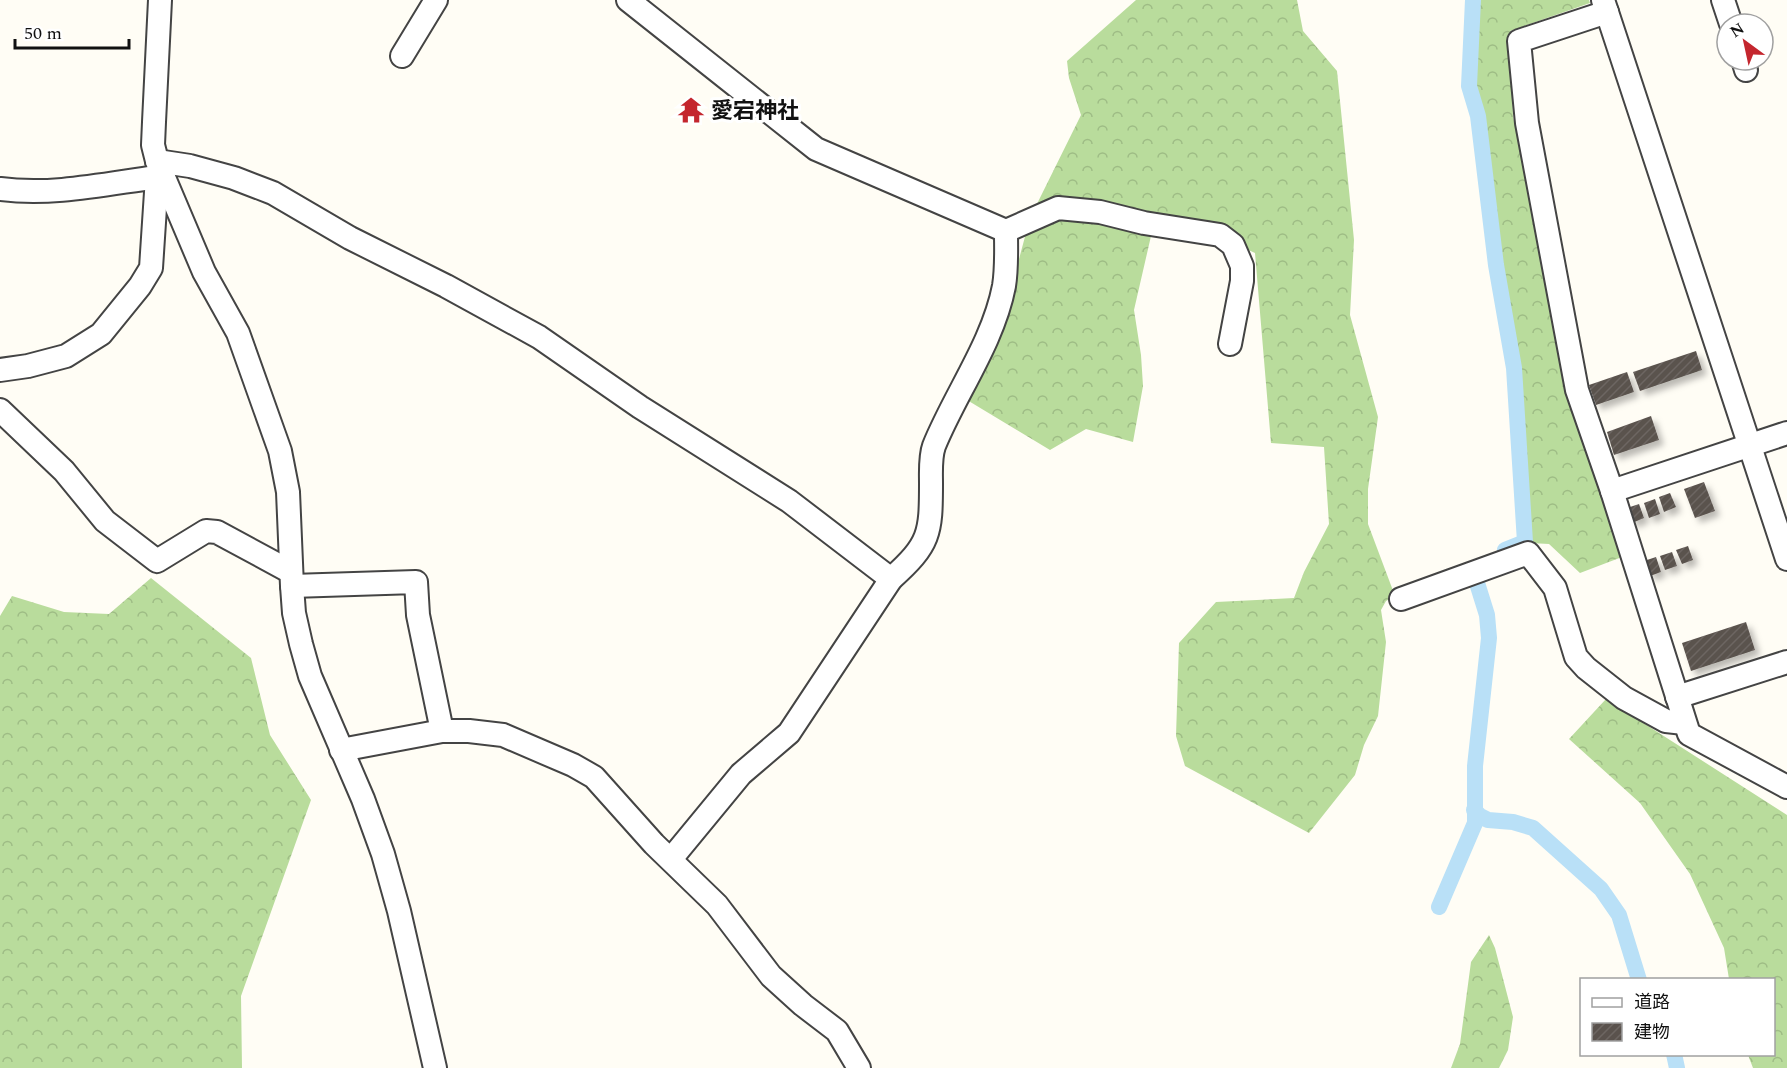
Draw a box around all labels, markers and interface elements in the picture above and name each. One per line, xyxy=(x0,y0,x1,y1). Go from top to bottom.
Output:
scale bar xyxy=(15,12,129,50)
north arrow xyxy=(1715,12,1775,72)
text: N xyxy=(1725,17,1749,44)
text: 50 m xyxy=(24,20,62,47)
temple icon: 愛宕神社 xyxy=(676,95,706,125)
place label: 愛宕神社 xyxy=(711,95,799,128)
legend xyxy=(1580,978,1775,1056)
text: 道路 xyxy=(1634,989,1670,1016)
text: 建物 xyxy=(1634,1019,1670,1046)

